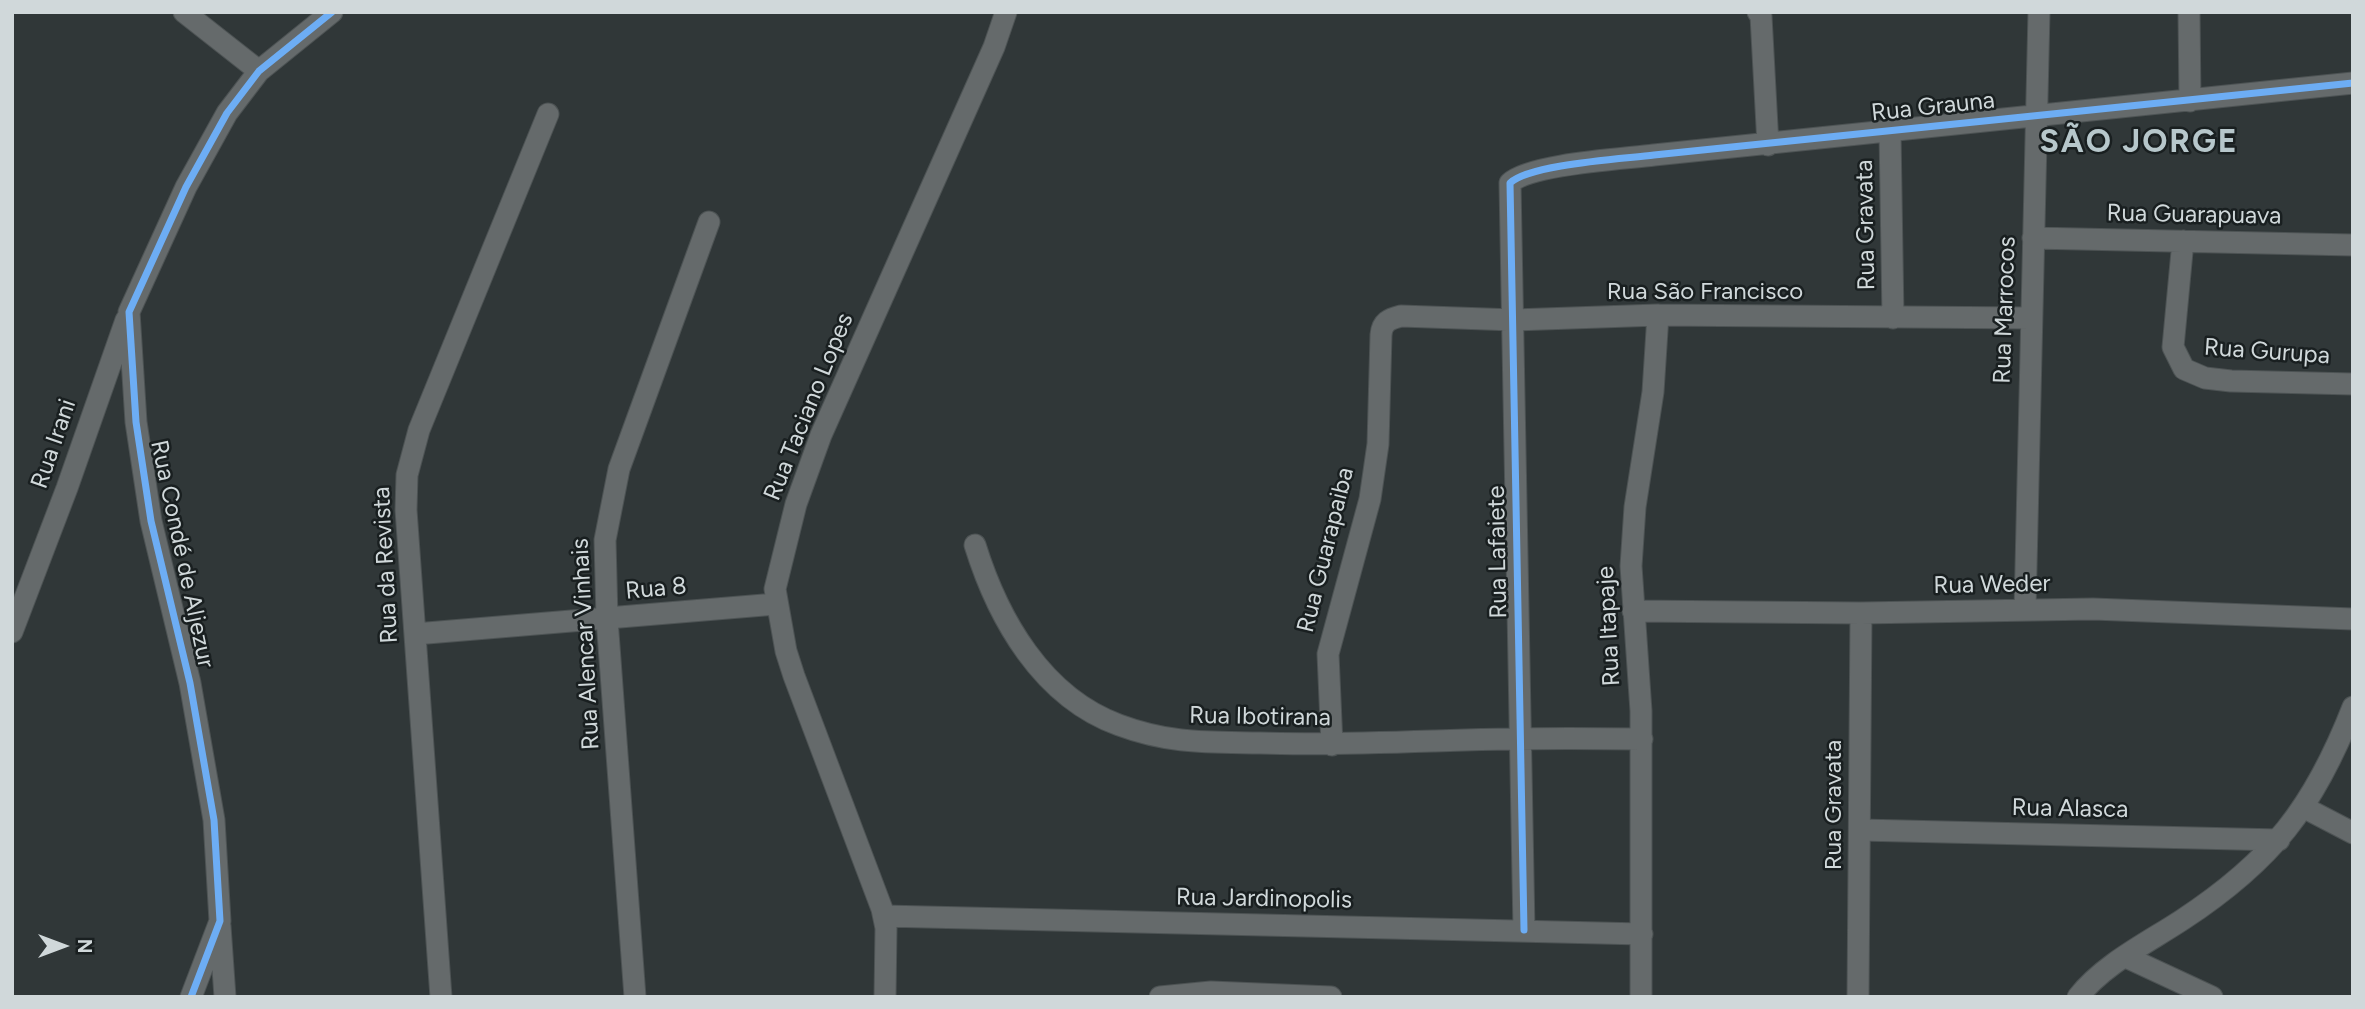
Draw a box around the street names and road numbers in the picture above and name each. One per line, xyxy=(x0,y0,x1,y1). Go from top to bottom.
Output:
street label: Rua Grauna xyxy=(1870,86,1996,128)
street label: Rua Gravata xyxy=(1850,159,1882,291)
street label: Rua Guarapuava xyxy=(2106,199,2282,231)
street label: Rua Marrocos xyxy=(1988,236,2022,384)
street label: Rua São Francisco xyxy=(1607,278,1803,306)
street label: Rua Taciano Lopes xyxy=(758,309,860,505)
street label: Rua Gurupa xyxy=(2203,333,2331,371)
street label: Rua Irani xyxy=(25,396,83,492)
street label: Rua Condé de Aljezur xyxy=(144,438,220,670)
street label: Rua Guarapaiba xyxy=(1292,464,1360,636)
street label: Rua Lafaiete xyxy=(1482,485,1514,619)
street label: Rua da Revista xyxy=(368,486,404,644)
street label: Rua Alencar Vinhais xyxy=(566,537,606,751)
street label: Rua Itapaje xyxy=(1591,565,1627,687)
street label: Rua Weder xyxy=(1933,570,2051,600)
street label: Rua 8 xyxy=(624,572,688,606)
street label: Rua Ibotirana xyxy=(1189,701,1331,733)
street label: Rua Gravata xyxy=(1820,740,1848,870)
street label: Rua Alasca xyxy=(2011,794,2129,824)
street label: Rua Jardinopolis xyxy=(1176,883,1352,915)

